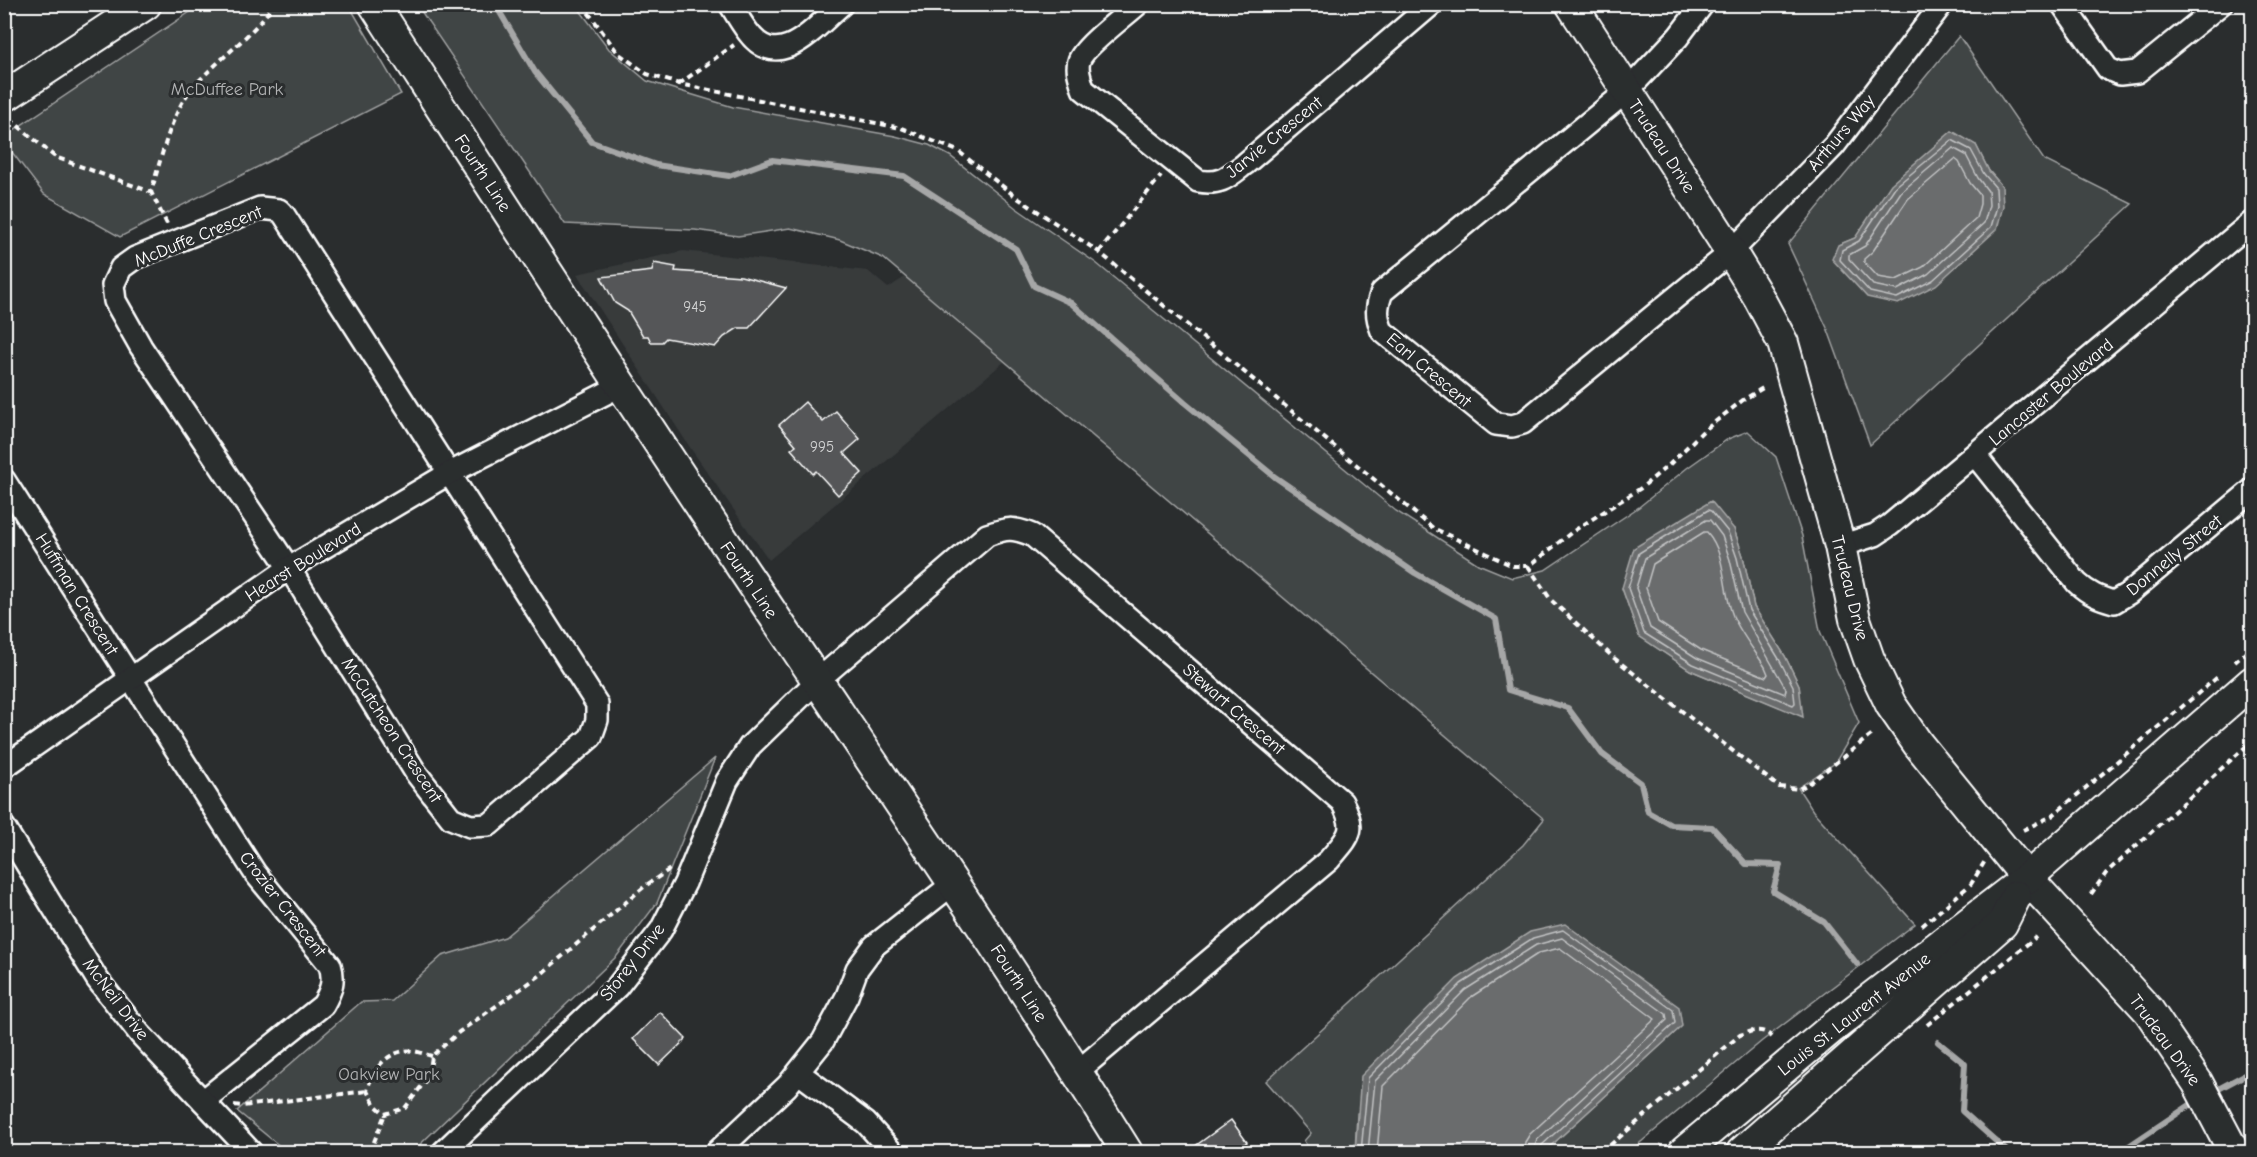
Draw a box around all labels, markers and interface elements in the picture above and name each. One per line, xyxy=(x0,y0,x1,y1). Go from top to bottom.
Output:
park label: McDuffee Park xyxy=(171,79,284,100)
street label: Arthurs Way xyxy=(1803,90,1880,176)
street label: Jarvie Crescent xyxy=(1222,91,1328,183)
street label: Trudeau Drive xyxy=(1623,95,1700,197)
street label: Fourth Line xyxy=(450,131,515,216)
street label: McDuffe Crescent xyxy=(131,201,266,272)
house number: 945 xyxy=(683,298,707,316)
street label: Earl Crescent xyxy=(1382,329,1476,413)
street label: Lancaster Boulevard xyxy=(1985,334,2118,450)
house number: 995 xyxy=(810,438,834,456)
street label: Donnelly Street xyxy=(2122,510,2227,600)
street label: Hearst Boulevard xyxy=(241,518,365,606)
street label: Huffman Crescent xyxy=(31,530,123,660)
street label: Trudeau Drive xyxy=(1826,533,1873,643)
street label: Fourth Line xyxy=(715,538,782,623)
street label: McCutcheon Crescent xyxy=(337,654,447,807)
street label: Stewart Crescent xyxy=(1178,659,1290,760)
street label: Crozier Crescent xyxy=(235,847,331,962)
street label: Storey Drive xyxy=(596,919,669,1005)
street label: Fourth Line xyxy=(986,941,1051,1026)
street label: Louis St. Laurent Avenue xyxy=(1774,948,1935,1080)
street label: McNeil Drive xyxy=(78,954,153,1045)
street label: Trudeau Drive xyxy=(2124,991,2205,1090)
park label: Oakview Park xyxy=(338,1064,440,1085)

